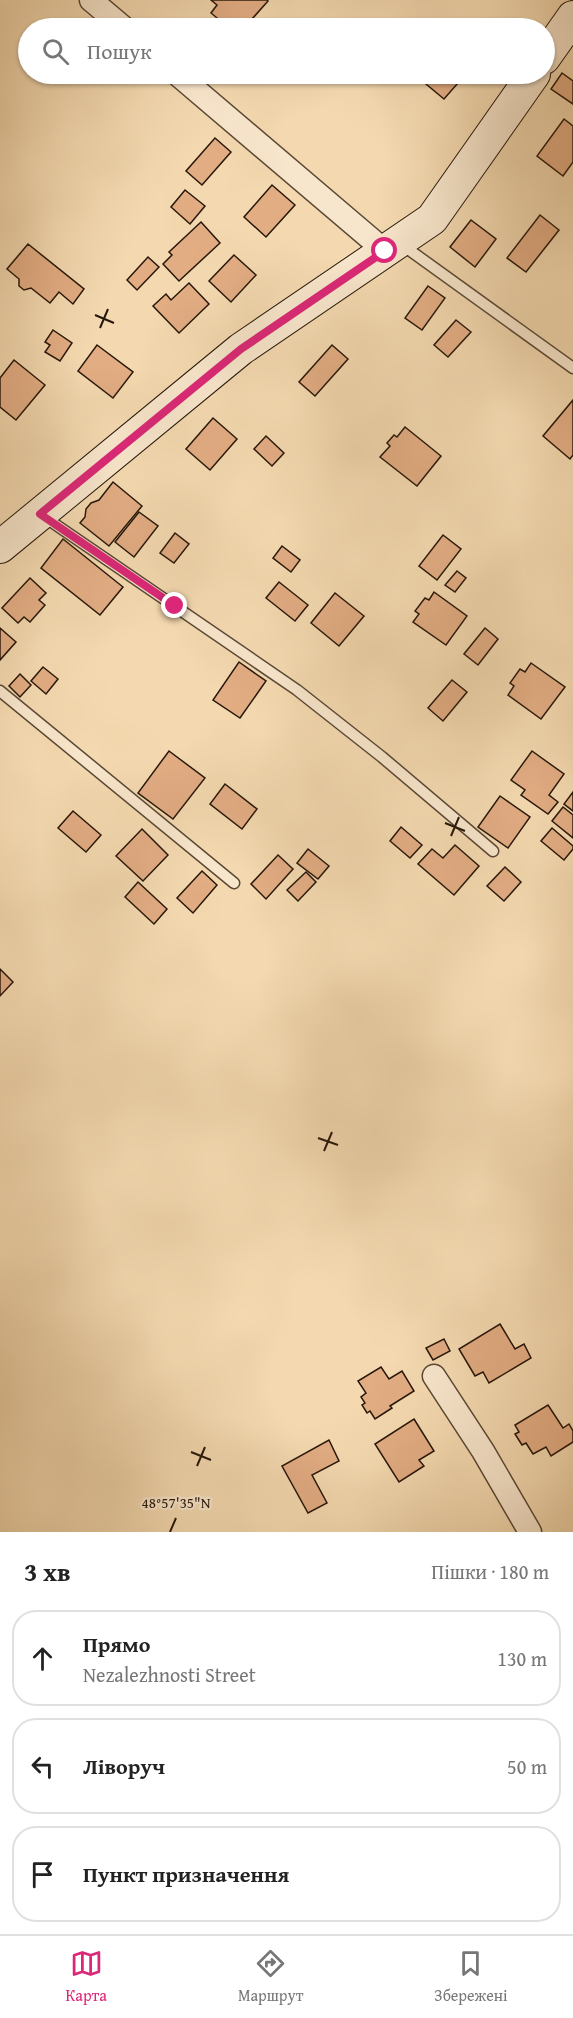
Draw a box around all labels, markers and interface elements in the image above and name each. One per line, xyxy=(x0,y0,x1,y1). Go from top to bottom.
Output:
search box xyxy=(18,18,555,84)
icon: search xyxy=(39,35,72,68)
text: Пошук xyxy=(87,35,152,67)
route start xyxy=(371,237,397,263)
route end xyxy=(161,592,187,618)
text: 48°57'35"N xyxy=(142,1492,211,1513)
text: 3 хв xyxy=(24,1552,71,1591)
text: Пішки · 180 m xyxy=(431,1557,549,1586)
text: Прямо xyxy=(83,1628,150,1660)
icon: ahead xyxy=(26,1642,59,1675)
text: 130 m xyxy=(497,1644,547,1673)
text: Nezalezhnosti Street xyxy=(83,1660,256,1689)
icon: left xyxy=(26,1750,59,1783)
text: Ліворуч xyxy=(83,1750,165,1782)
text: 50 m xyxy=(507,1752,547,1781)
icon: arrive xyxy=(26,1858,59,1891)
text: Пункт призначення xyxy=(83,1858,289,1890)
tab: Карта xyxy=(66,1947,107,2007)
tab: Маршрут xyxy=(238,1947,303,2007)
tab: Збережені xyxy=(434,1947,507,2007)

